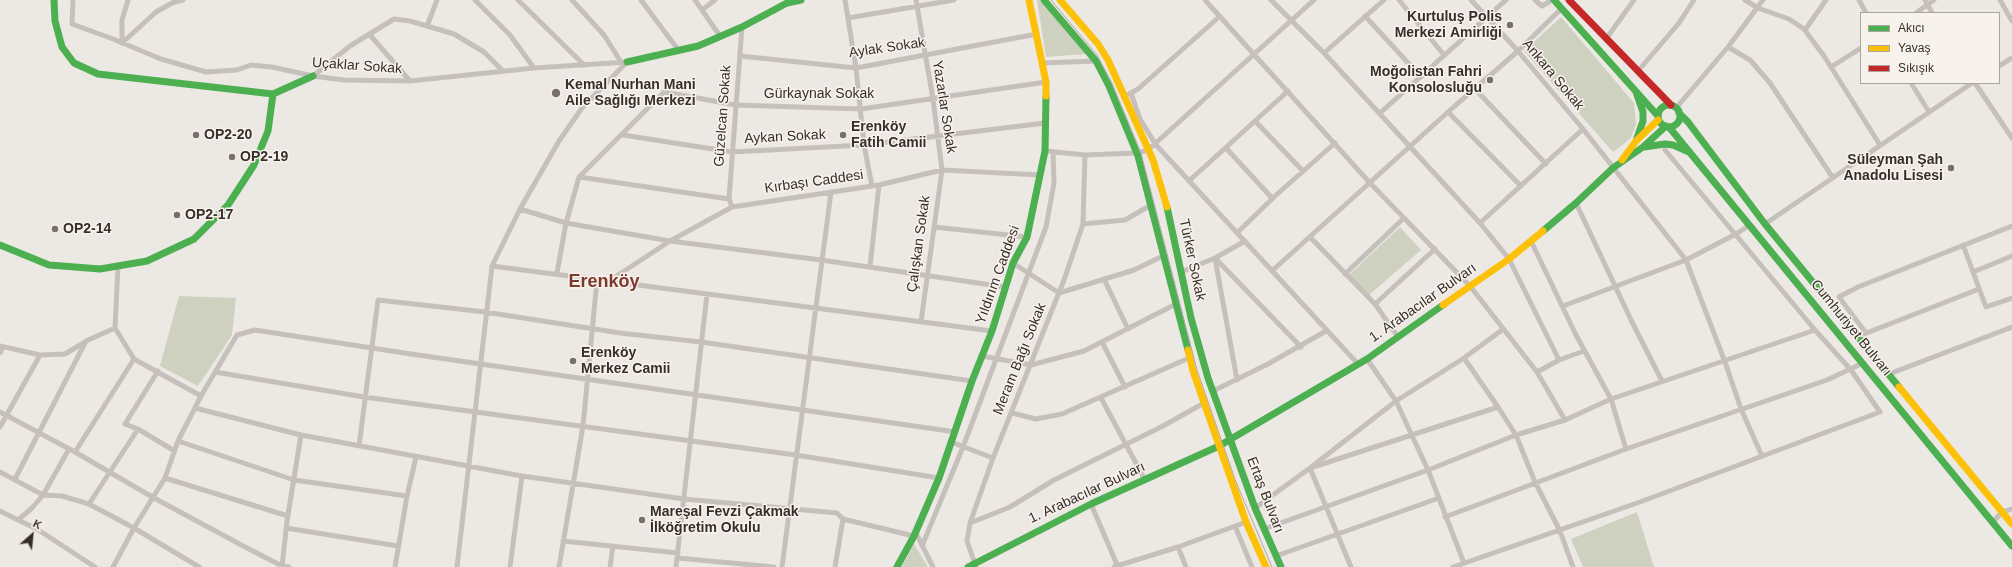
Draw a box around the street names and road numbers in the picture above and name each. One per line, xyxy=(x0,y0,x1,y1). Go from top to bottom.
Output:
street label: Aylak Sokak xyxy=(848,34,926,62)
street label: Ankara Sokak xyxy=(1519,36,1587,114)
street label: Uçaklar Sokak xyxy=(311,54,403,78)
street label: Yazarlar Sokak xyxy=(928,59,960,155)
street label: Güzelcan Sokak xyxy=(711,65,735,167)
street label: Gürkaynak Sokak xyxy=(764,86,874,102)
street label: Aykan Sokak xyxy=(744,126,826,148)
street label: Kırbaşı Caddesi xyxy=(764,167,864,197)
street label: Çalışkan Sokak xyxy=(904,195,934,293)
street label: Türker Sokak xyxy=(1175,218,1209,302)
street label: Yıldırım Caddesi xyxy=(972,224,1024,326)
street label: 1. Arabacılar Bulvarı xyxy=(1366,260,1480,346)
street label: Cumhuriyet Bulvarı xyxy=(1807,276,1895,380)
street label: Meram Bağı Sokak xyxy=(990,301,1050,417)
street label: Ertaş Bulvarı xyxy=(1243,455,1287,535)
street label: 1. Arabacılar Bulvarı xyxy=(1026,459,1148,527)

